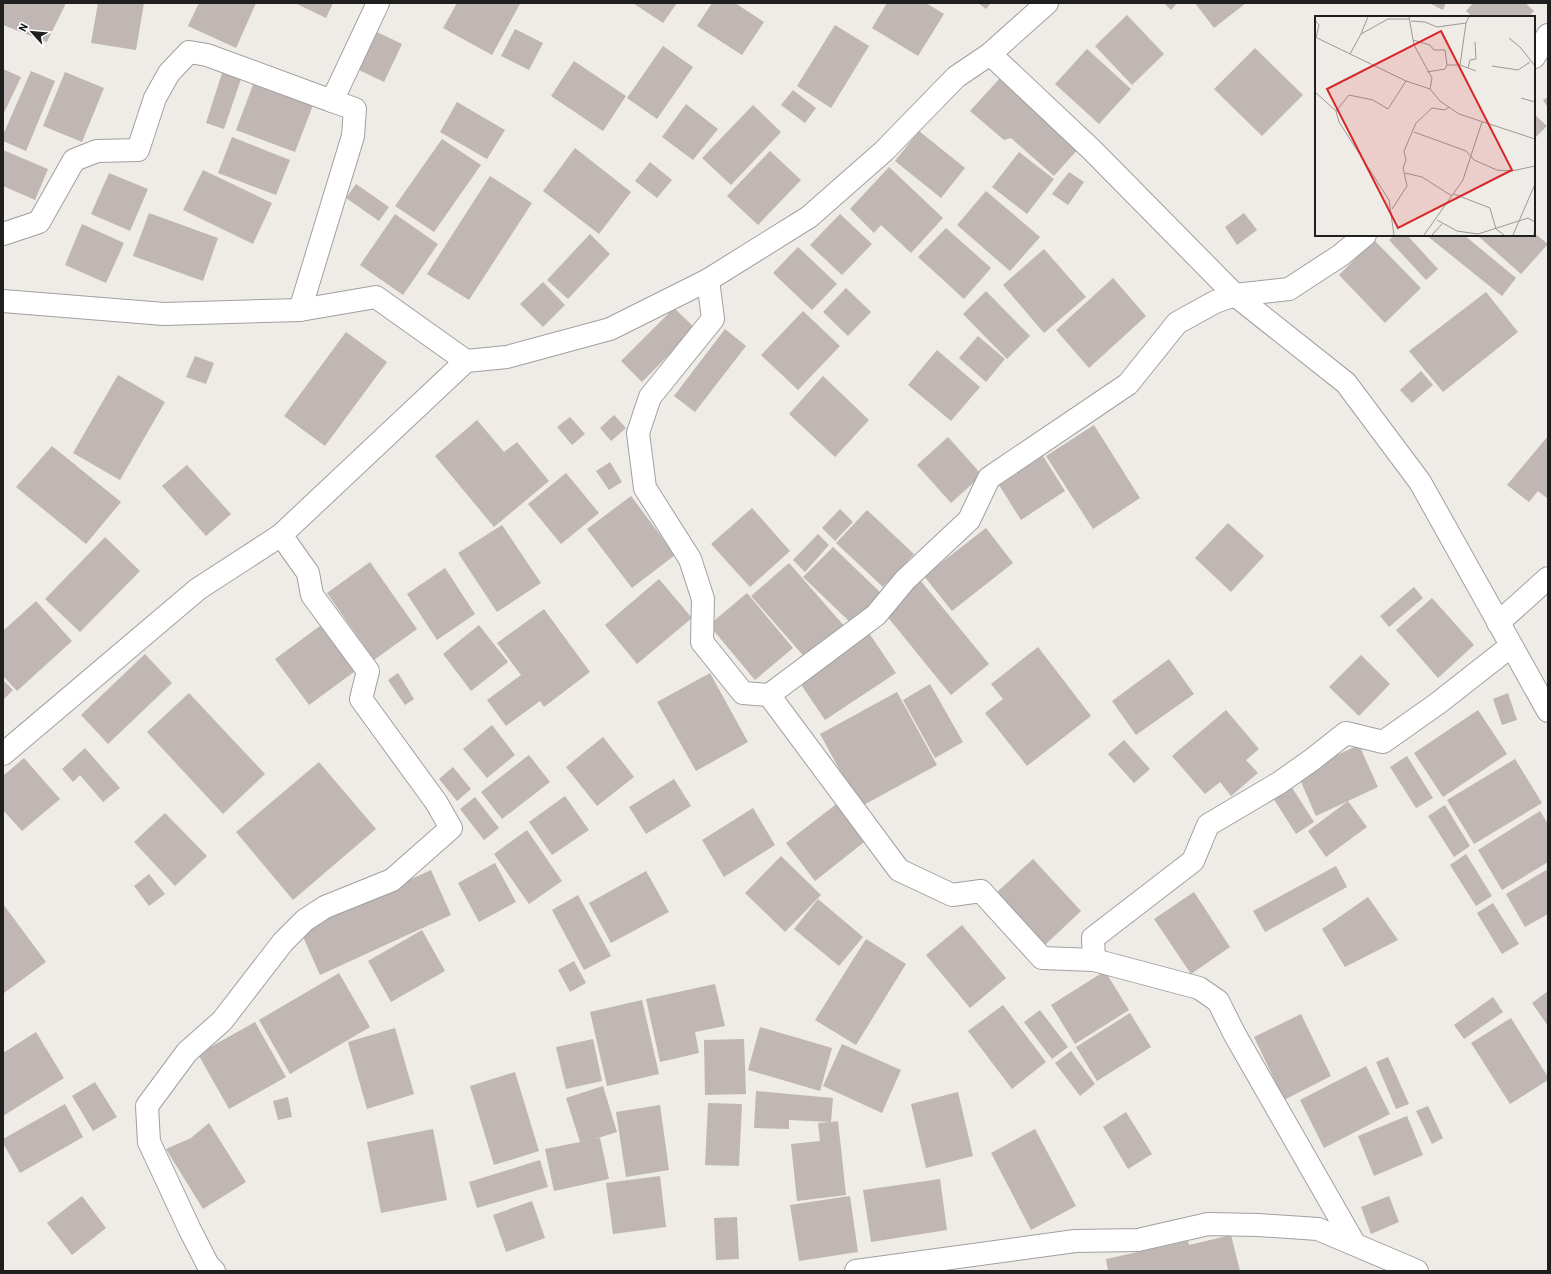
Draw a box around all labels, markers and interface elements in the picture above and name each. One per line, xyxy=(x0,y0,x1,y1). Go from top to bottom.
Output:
north arrow xyxy=(12,12,52,52)
inset map xyxy=(1315,16,1535,236)
text: N xyxy=(15,21,30,33)

